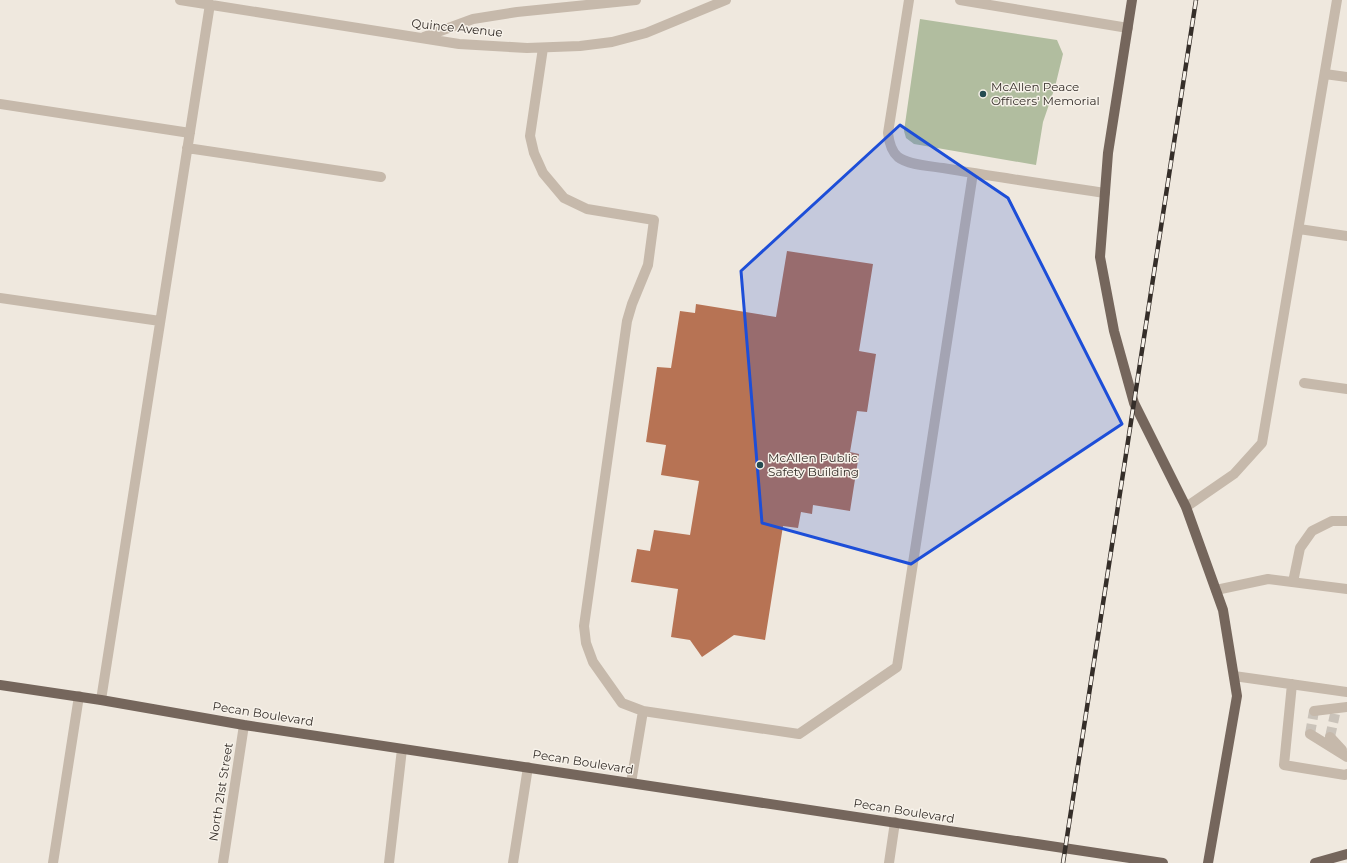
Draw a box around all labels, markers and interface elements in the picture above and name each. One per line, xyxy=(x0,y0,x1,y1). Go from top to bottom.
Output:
street label: Quince Avenue xyxy=(411,15,503,40)
place label: McAllen Peace Officers' Memorial xyxy=(991,79,1100,108)
marker: McAllen Peace Officers' Memorial xyxy=(978,89,988,99)
place label: McAllen Public Safety Building xyxy=(768,450,859,479)
marker: McAllen Public Safety Building xyxy=(755,460,765,470)
street label: Pecan Boulevard xyxy=(212,698,315,729)
street label: North 21st Street xyxy=(205,741,236,842)
street label: Pecan Boulevard xyxy=(532,746,635,777)
street label: Pecan Boulevard xyxy=(853,795,956,826)

